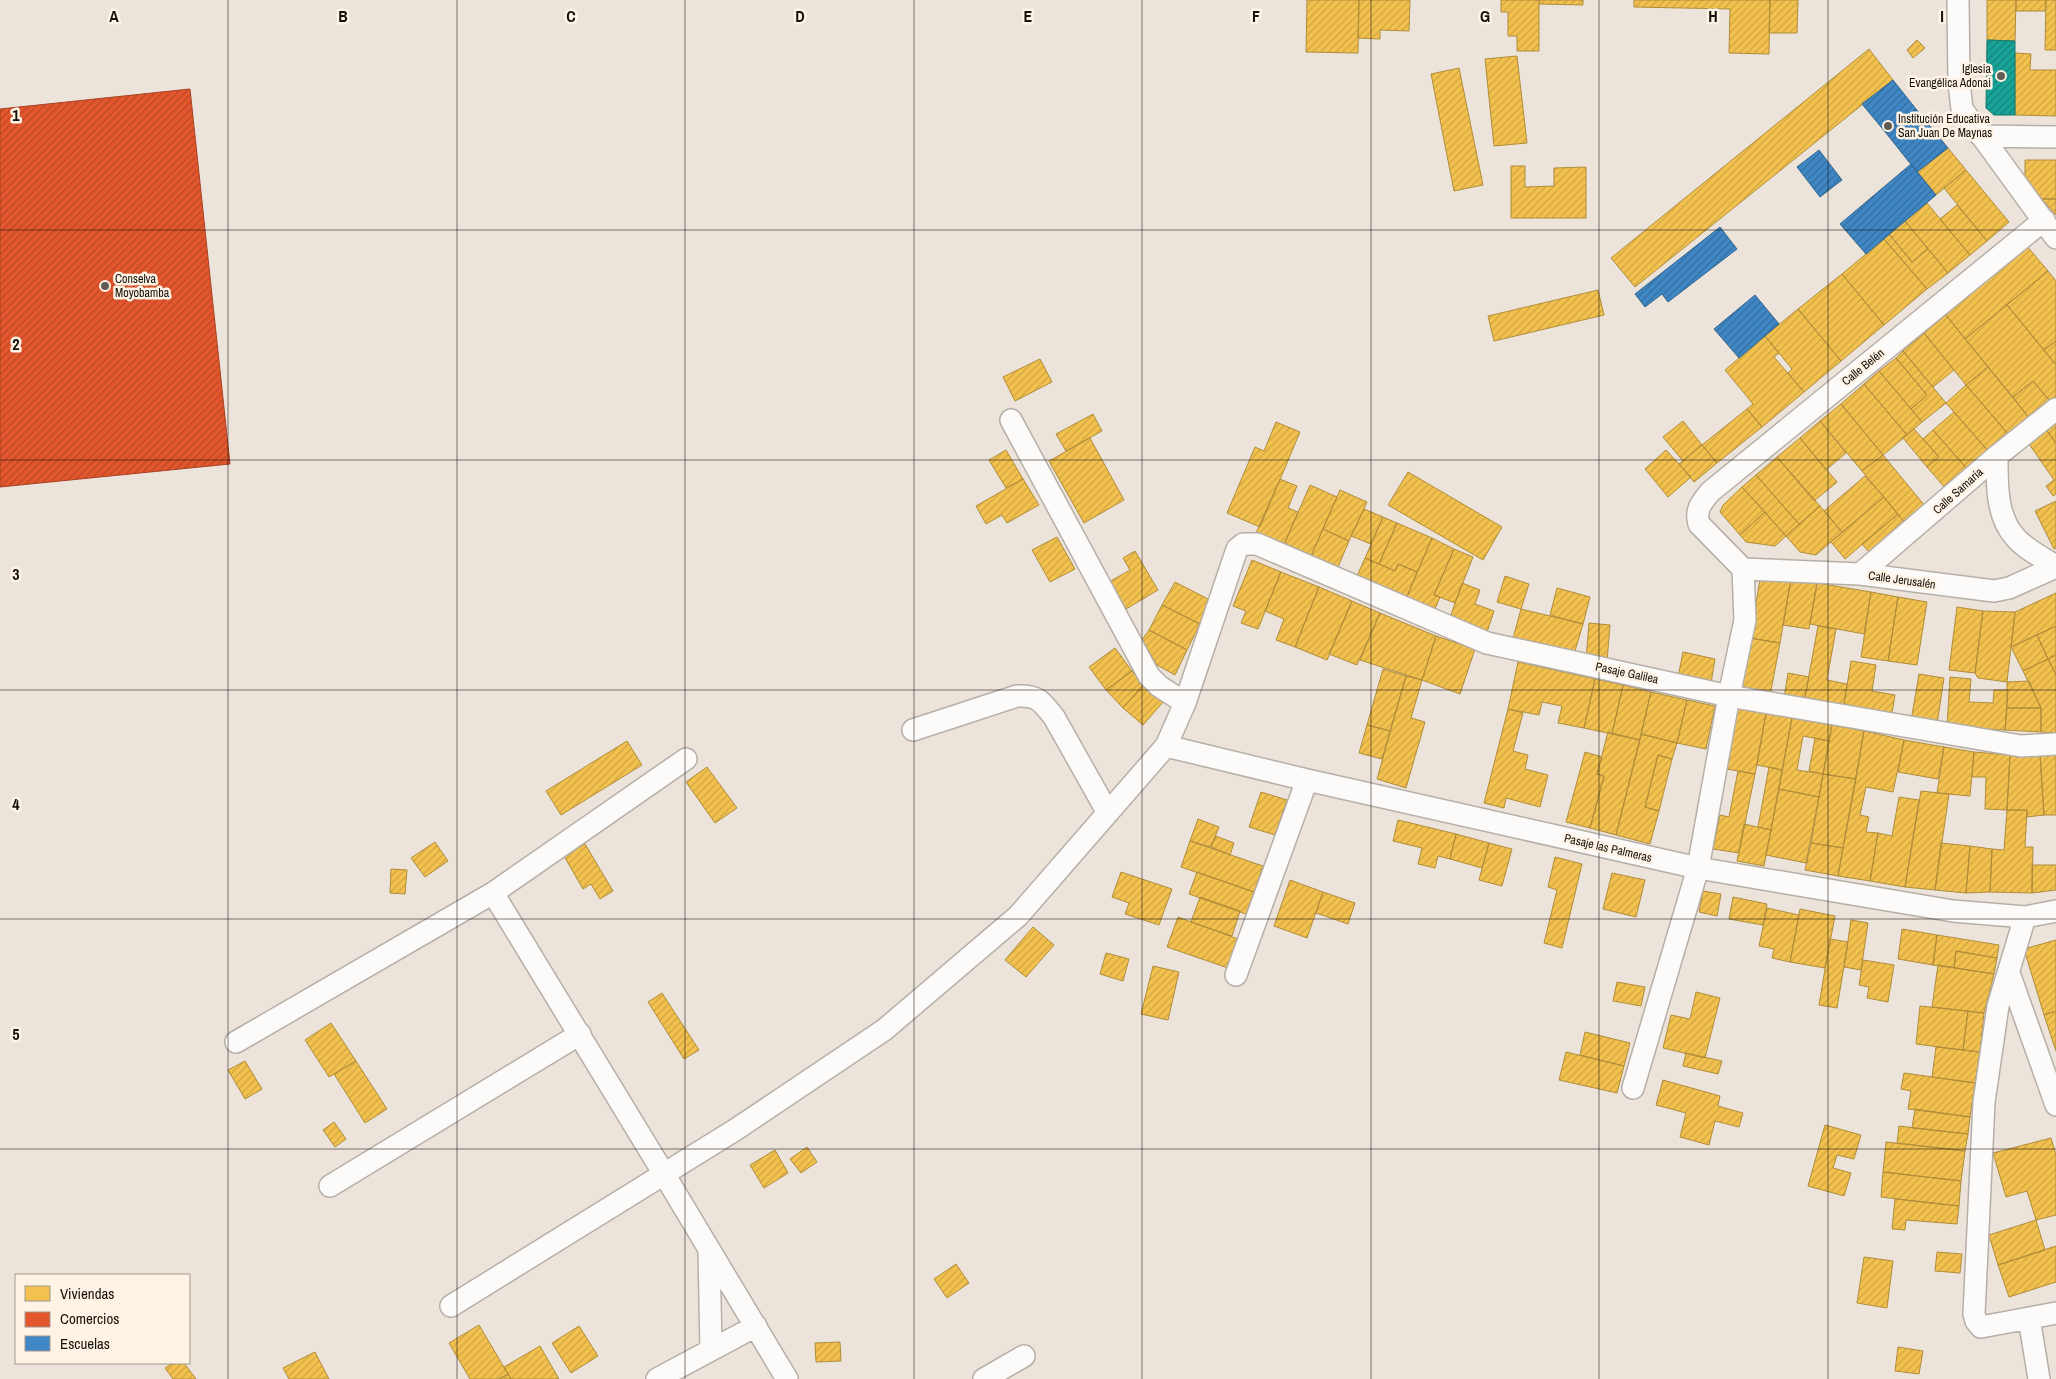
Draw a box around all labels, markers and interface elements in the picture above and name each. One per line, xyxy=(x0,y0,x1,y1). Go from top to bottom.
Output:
text: A xyxy=(109,5,119,27)
text: B xyxy=(338,5,348,27)
text: C xyxy=(566,5,576,27)
text: D xyxy=(795,5,805,27)
text: E xyxy=(1024,5,1033,27)
text: F xyxy=(1252,5,1260,27)
text: G xyxy=(1480,5,1490,27)
text: H xyxy=(1708,5,1718,27)
text: I xyxy=(1940,5,1944,27)
place label: Iglesia Evangélica Adonai xyxy=(1909,61,1992,91)
marker: Iglesia Evangélica Adonai xyxy=(1995,70,2007,82)
text: 1 xyxy=(12,104,20,126)
place label: Institución Educativa San Juan De Maynas xyxy=(1898,111,1992,141)
marker: Institución Educativa San Juan De Maynas xyxy=(1882,120,1894,132)
place label: Conselva Moyobamba xyxy=(115,271,170,301)
marker: Conselva Moyobamba xyxy=(99,280,111,292)
text: 2 xyxy=(12,333,20,355)
street label: Calle Belén xyxy=(1838,345,1888,389)
street label: Calle Samaría xyxy=(1929,464,1987,518)
text: 3 xyxy=(12,563,20,585)
street label: Calle Jerusalén xyxy=(1867,567,1937,593)
street label: Pasaje Galilea xyxy=(1594,659,1660,688)
text: 4 xyxy=(12,793,20,815)
street label: Pasaje las Palmeras xyxy=(1562,830,1654,866)
text: 5 xyxy=(12,1023,20,1045)
legend xyxy=(15,1274,190,1364)
text: Viviendas xyxy=(60,1283,115,1304)
text: Comercios xyxy=(60,1308,119,1329)
text: Escuelas xyxy=(60,1333,110,1354)

